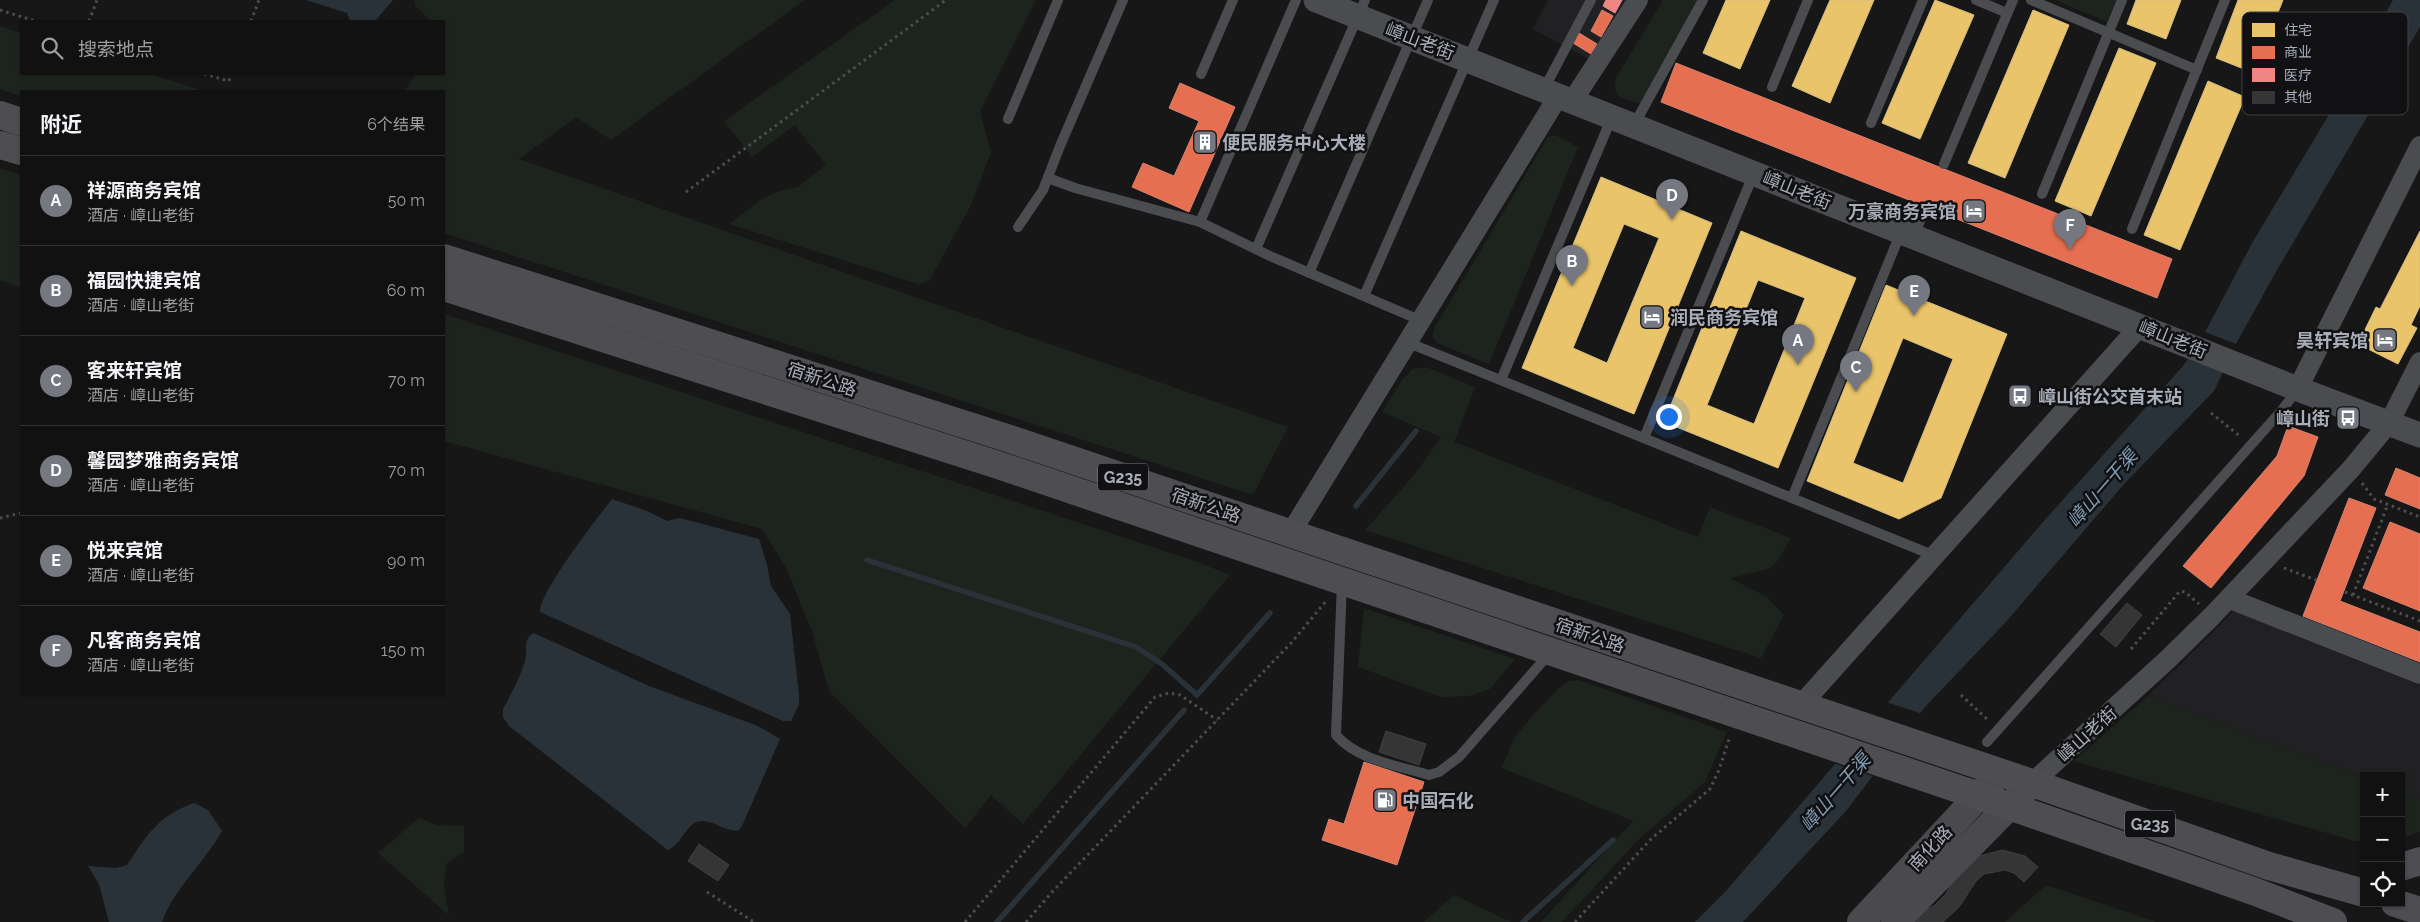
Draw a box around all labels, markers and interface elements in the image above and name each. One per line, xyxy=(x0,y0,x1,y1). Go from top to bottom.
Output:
legend xyxy=(2242,12,2408,115)
street label: 嶂山老街 xyxy=(1383,18,1457,64)
search box xyxy=(20,20,445,75)
text: 住宅 xyxy=(2284,22,2312,38)
icon: search xyxy=(38,34,66,62)
text: 搜索地点 xyxy=(78,38,154,60)
text: 商业 xyxy=(2284,44,2312,60)
text: 医疗 xyxy=(2284,67,2312,83)
text: 其他 xyxy=(2284,89,2312,105)
text: 附近 xyxy=(40,112,82,137)
text: 6个结果 xyxy=(367,115,425,134)
building icon: 便民服务中心大楼 xyxy=(1192,129,1218,155)
place label: 便民服务中心大楼 xyxy=(1222,132,1366,153)
street label: 嶂山老街 xyxy=(1760,167,1834,213)
text: 祥源商务宾馆 xyxy=(87,179,201,201)
pin: D xyxy=(1656,179,1688,220)
text: A xyxy=(51,191,61,210)
text: 50 m xyxy=(388,191,425,210)
hotel icon: 万豪商务宾馆 xyxy=(1961,198,1987,224)
place label: 万豪商务宾馆 xyxy=(1848,201,1956,222)
text: 酒店 · 嶂山老街 xyxy=(87,206,194,225)
pin: F xyxy=(2054,209,2086,250)
pin: B xyxy=(1556,245,1588,286)
text: 福园快捷宾馆 xyxy=(87,269,201,291)
pin: E xyxy=(1898,275,1930,316)
text: B xyxy=(51,281,61,300)
text: 60 m xyxy=(387,281,425,300)
text: 酒店 · 嶂山老街 xyxy=(87,296,194,315)
hotel icon: 润民商务宾馆 xyxy=(1639,304,1665,330)
place label: 润民商务宾馆 xyxy=(1670,307,1778,328)
street label: 嶂山老街 xyxy=(2136,316,2210,362)
pin: A xyxy=(1782,324,1814,365)
hotel icon: 昊轩宾馆 xyxy=(2372,327,2398,353)
place label: 昊轩宾馆 xyxy=(2296,330,2368,351)
pin: C xyxy=(1840,351,1872,392)
street label: 宿新公路 xyxy=(785,358,859,400)
text: 客来轩宾馆 xyxy=(87,359,182,381)
text: C xyxy=(51,371,61,390)
text: 70 m xyxy=(388,371,425,390)
bus stop icon: 嶂山街公交首末站 xyxy=(2007,383,2033,409)
text: 酒店 · 嶂山老街 xyxy=(87,386,194,405)
place label: 嶂山街公交首末站 xyxy=(2038,386,2182,407)
your location xyxy=(1656,404,1682,430)
bus stop icon: 嶂山街 xyxy=(2335,405,2361,431)
place label: 嶂山街 xyxy=(2276,408,2330,429)
water label: 嶂山一干渠 xyxy=(2063,443,2143,531)
text: 馨园梦雅商务宾馆 xyxy=(87,449,239,471)
text: D xyxy=(50,461,62,480)
text: 70 m xyxy=(388,461,425,480)
road number: G235 xyxy=(1098,464,1148,491)
text: 酒店 · 嶂山老街 xyxy=(87,476,194,495)
street label: 宿新公路 xyxy=(1169,483,1243,527)
text: 悦来宾馆 xyxy=(87,539,163,561)
text: E xyxy=(51,551,61,570)
text: 90 m xyxy=(387,551,425,570)
text: 酒店 · 嶂山老街 xyxy=(87,566,194,585)
street label: 宿新公路 xyxy=(1553,613,1627,657)
text: 凡客商务宾馆 xyxy=(87,629,201,651)
text: F xyxy=(51,641,61,660)
text: 150 m xyxy=(381,641,425,660)
text: 酒店 · 嶂山老街 xyxy=(87,656,194,675)
street label: 嶂山老街 xyxy=(2053,702,2121,766)
water label: 嶂山一干渠 xyxy=(1796,747,1876,835)
map controls xyxy=(2360,772,2405,907)
button: + xyxy=(2360,772,2405,817)
fuel station icon: 中国石化 xyxy=(1372,787,1398,813)
place label: 中国石化 xyxy=(1402,790,1474,811)
road number: G235 xyxy=(2125,811,2175,838)
button: − xyxy=(2360,817,2405,862)
street label: 南化路 xyxy=(1904,821,1956,875)
button: locate xyxy=(2360,862,2405,907)

